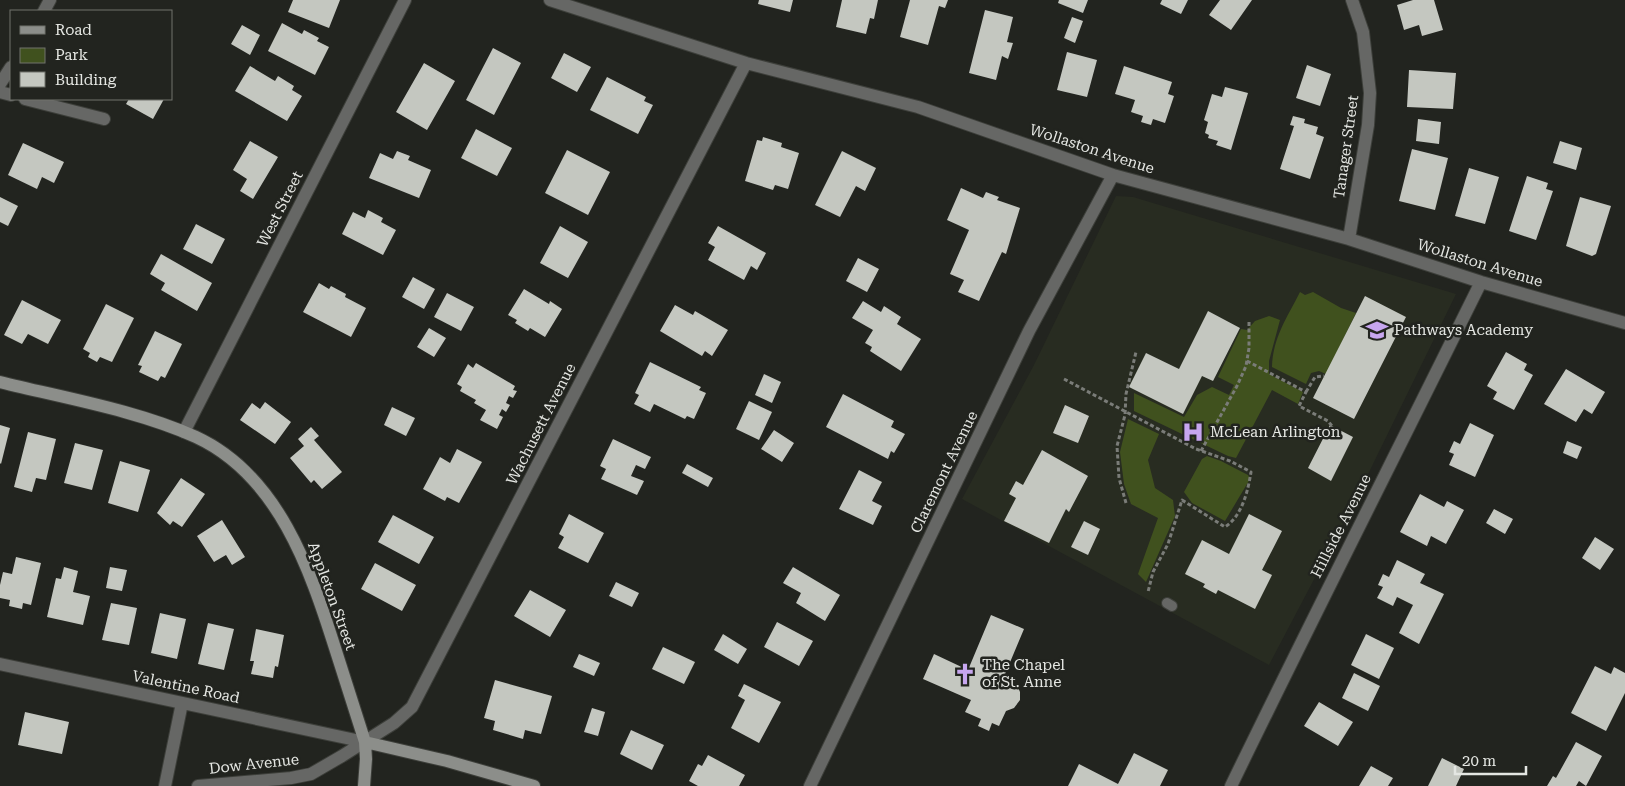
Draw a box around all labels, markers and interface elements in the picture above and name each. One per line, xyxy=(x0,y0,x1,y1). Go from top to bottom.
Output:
legend xyxy=(10,10,172,100)
text: Road xyxy=(55,21,92,39)
text: Park xyxy=(55,46,89,64)
text: Building xyxy=(55,71,117,89)
street label: Tanager Street xyxy=(1330,94,1362,200)
street label: Wollaston Avenue xyxy=(1027,120,1157,178)
street label: West Street xyxy=(253,168,307,250)
street label: Wollaston Avenue xyxy=(1415,235,1545,291)
school or university icon: Pathways Academy xyxy=(1364,317,1390,343)
place label: Pathways Academy xyxy=(1394,321,1533,339)
street label: Wachusett Avenue xyxy=(503,360,579,488)
street label: Claremont Avenue xyxy=(907,408,981,536)
hospital icon: McLean Arlington xyxy=(1180,419,1206,445)
place label: McLean Arlington xyxy=(1210,423,1341,441)
street label: Hillside Avenue xyxy=(1307,471,1375,581)
street label: Appleton Street xyxy=(304,539,360,653)
place label: The Chapel of St. Anne xyxy=(982,656,1065,691)
church icon: The Chapel of St. Anne xyxy=(952,661,978,687)
street label: Valentine Road xyxy=(131,667,242,707)
scale bar xyxy=(1455,744,1526,776)
street label: Dow Avenue xyxy=(208,750,300,778)
text: 20 m xyxy=(1462,752,1497,770)

